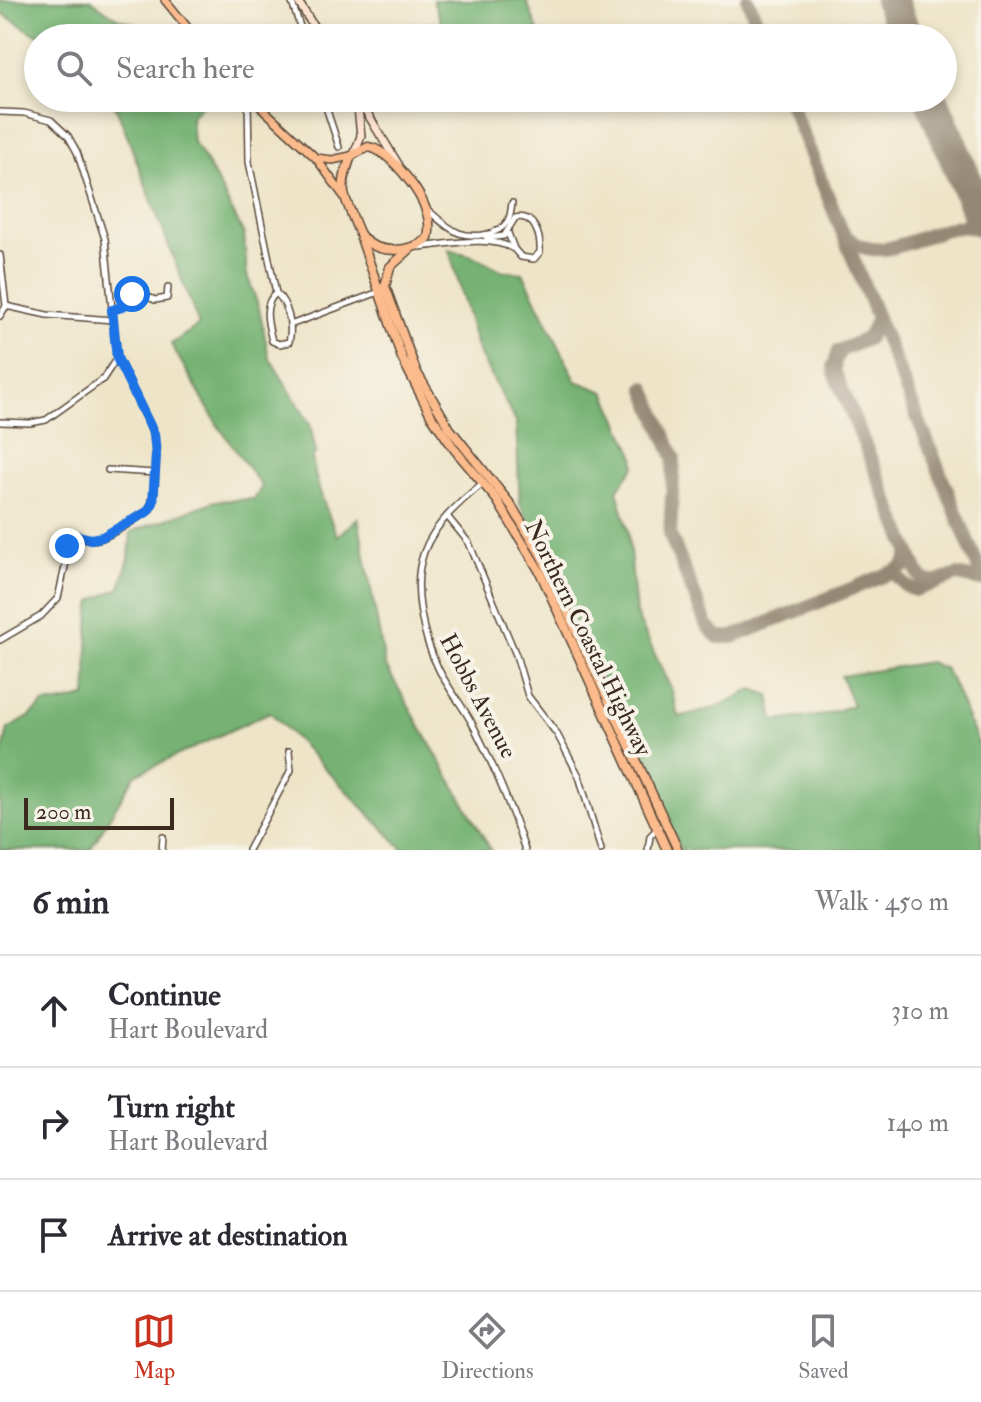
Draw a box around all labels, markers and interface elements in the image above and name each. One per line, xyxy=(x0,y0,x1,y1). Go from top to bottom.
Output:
search box xyxy=(24,24,957,112)
icon: search xyxy=(52,46,96,90)
text: Search here xyxy=(116,50,255,87)
route start xyxy=(114,276,150,312)
street label: Northern Coastal Highway xyxy=(517,515,659,762)
route end xyxy=(49,528,85,564)
street label: Hobbs Avenue xyxy=(432,628,524,764)
scale bar xyxy=(24,794,174,830)
text: 200 m xyxy=(36,798,91,826)
text: 6 min xyxy=(32,881,109,924)
text: Walk · 450 m xyxy=(815,886,949,918)
text: Continue xyxy=(108,977,221,1014)
icon: ahead xyxy=(32,989,76,1033)
text: 310 m xyxy=(891,995,949,1027)
text: Hart Boulevard xyxy=(108,1014,268,1046)
text: Turn right xyxy=(108,1089,235,1126)
icon: right xyxy=(32,1101,76,1145)
text: 140 m xyxy=(887,1107,949,1139)
text: Hart Boulevard xyxy=(108,1126,268,1158)
icon: arrive xyxy=(32,1213,76,1257)
text: Arrive at destination xyxy=(108,1217,348,1254)
tab: Map xyxy=(132,1309,176,1385)
tab: Directions xyxy=(441,1309,534,1385)
tab: Saved xyxy=(798,1309,849,1385)

